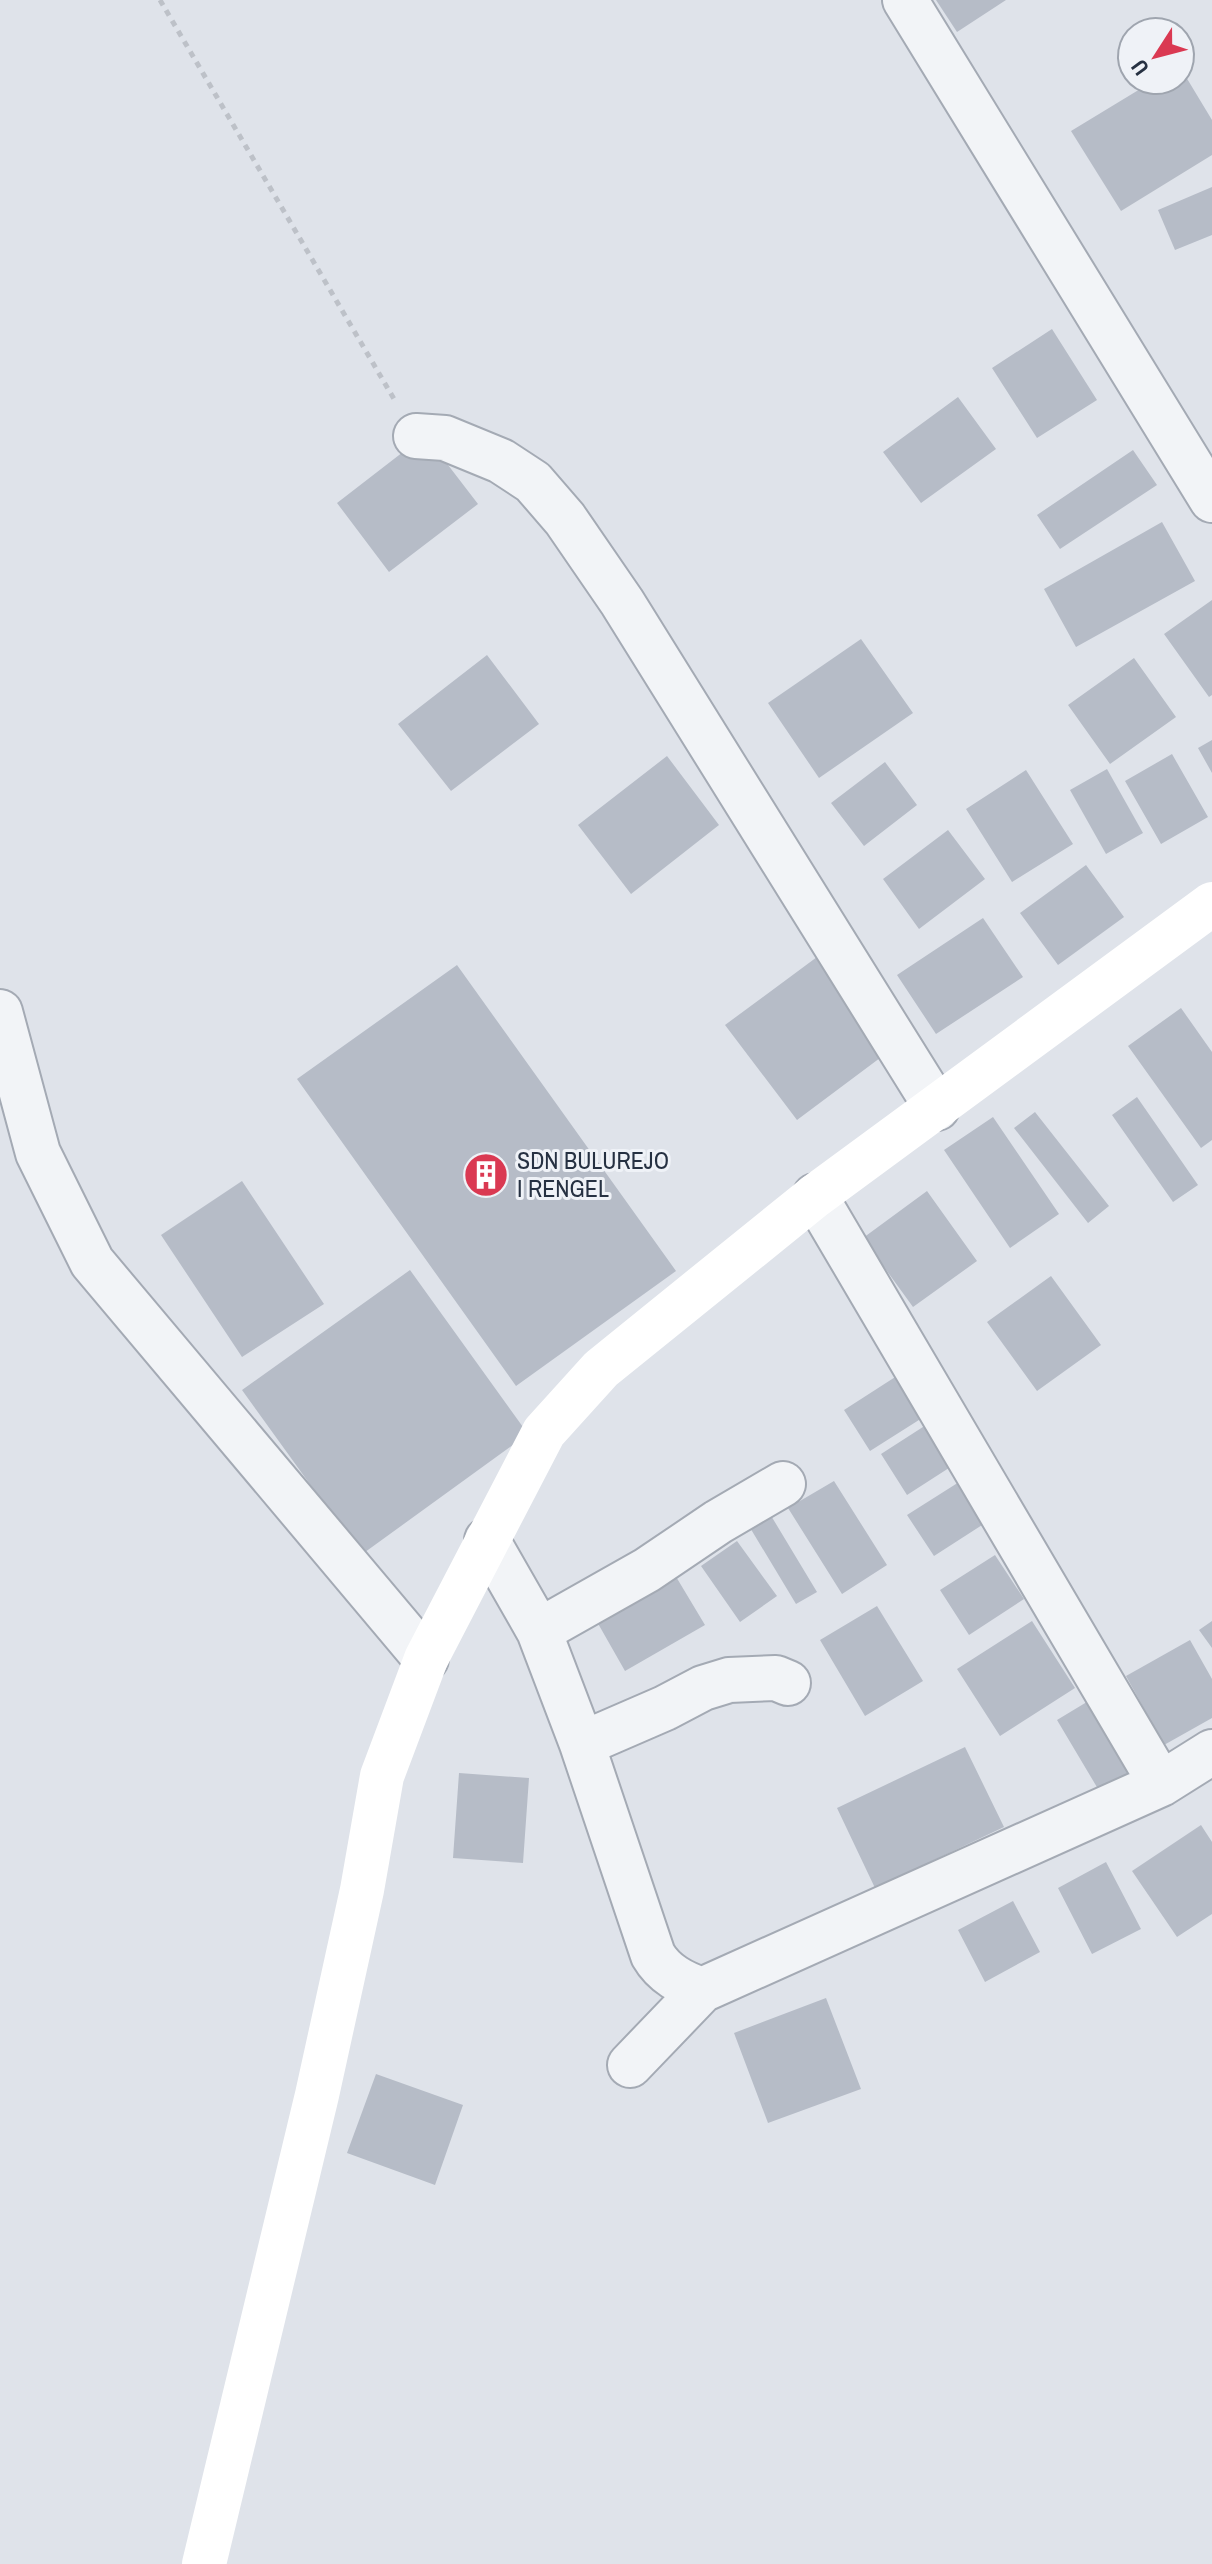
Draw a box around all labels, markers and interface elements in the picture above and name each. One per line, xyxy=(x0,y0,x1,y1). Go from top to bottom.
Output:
north arrow xyxy=(1116,16,1196,96)
text: U xyxy=(1124,54,1156,82)
place label: SDN BULUREJO I RENGEL xyxy=(517,1144,669,1204)
building icon: SDN BULUREJO I RENGEL xyxy=(462,1151,510,1199)

